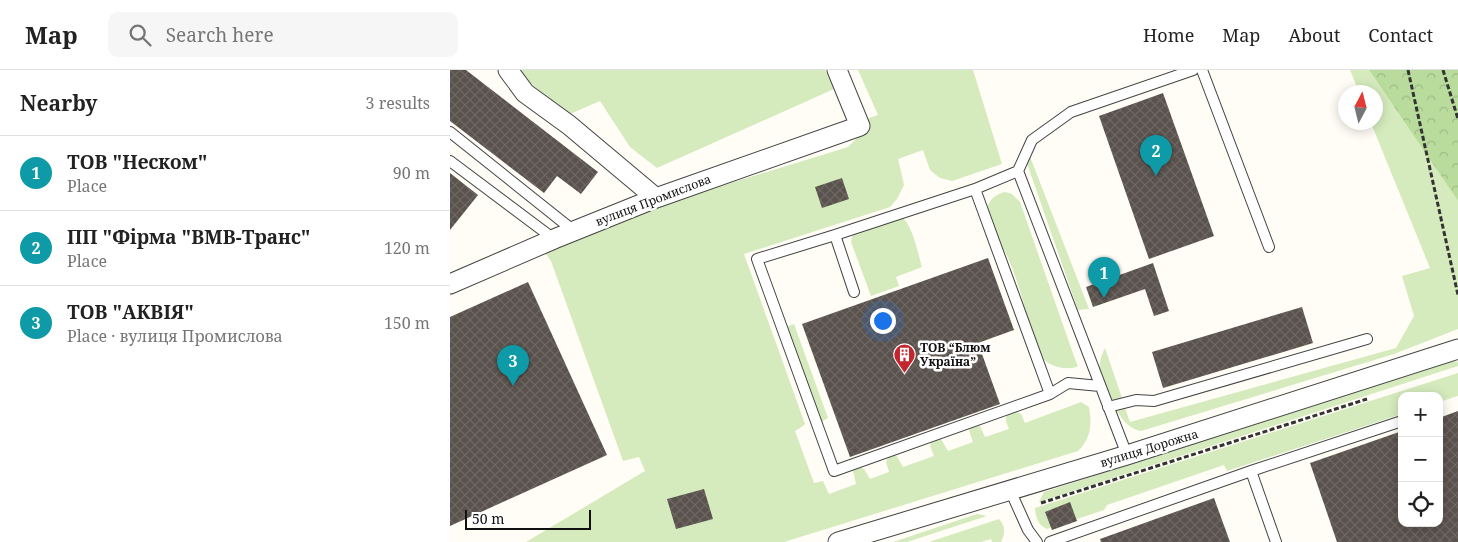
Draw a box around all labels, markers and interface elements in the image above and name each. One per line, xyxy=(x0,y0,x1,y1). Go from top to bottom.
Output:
search box xyxy=(108,12,458,57)
text: Map xyxy=(25,18,78,51)
icon: search xyxy=(126,21,154,49)
text: Search here xyxy=(166,22,274,48)
text: Home xyxy=(1143,23,1194,47)
text: Map xyxy=(1222,23,1260,47)
text: About xyxy=(1288,23,1340,47)
text: Contact xyxy=(1368,23,1433,47)
north arrow xyxy=(1338,85,1383,130)
text: Nearby xyxy=(20,89,98,117)
text: 3 results xyxy=(366,92,430,114)
pin: 2 xyxy=(1140,135,1172,176)
text: ТОВ "Неском" xyxy=(67,149,207,175)
text: 1 xyxy=(31,162,41,184)
text: 90 m xyxy=(393,162,430,184)
street label: вулиця Промислова xyxy=(593,170,713,230)
text: Place xyxy=(67,175,107,197)
text: ПП "Фірма "ВМВ-Транс" xyxy=(67,224,311,250)
text: 2 xyxy=(31,237,41,259)
text: 120 m xyxy=(384,237,430,259)
text: Place xyxy=(67,250,107,272)
pin: 1 xyxy=(1088,257,1120,298)
text: ТОВ "АКВІЯ" xyxy=(67,299,194,325)
your location xyxy=(870,308,896,334)
text: 3 xyxy=(31,312,41,334)
text: 150 m xyxy=(384,312,430,334)
text: Place · вулиця Промислова xyxy=(67,325,283,347)
place label: ТОВ “Блюм Україна” xyxy=(920,339,991,370)
building icon: ТОВ “Блюм Україна” xyxy=(892,342,916,373)
pin: 3 xyxy=(497,345,529,386)
map controls xyxy=(1398,392,1443,527)
button: + xyxy=(1398,392,1443,437)
street label: вулиця Дорожна xyxy=(1098,425,1200,471)
button: − xyxy=(1398,437,1443,482)
button: locate xyxy=(1398,482,1443,527)
scale bar xyxy=(465,507,591,530)
text: 50 m xyxy=(472,509,505,528)

